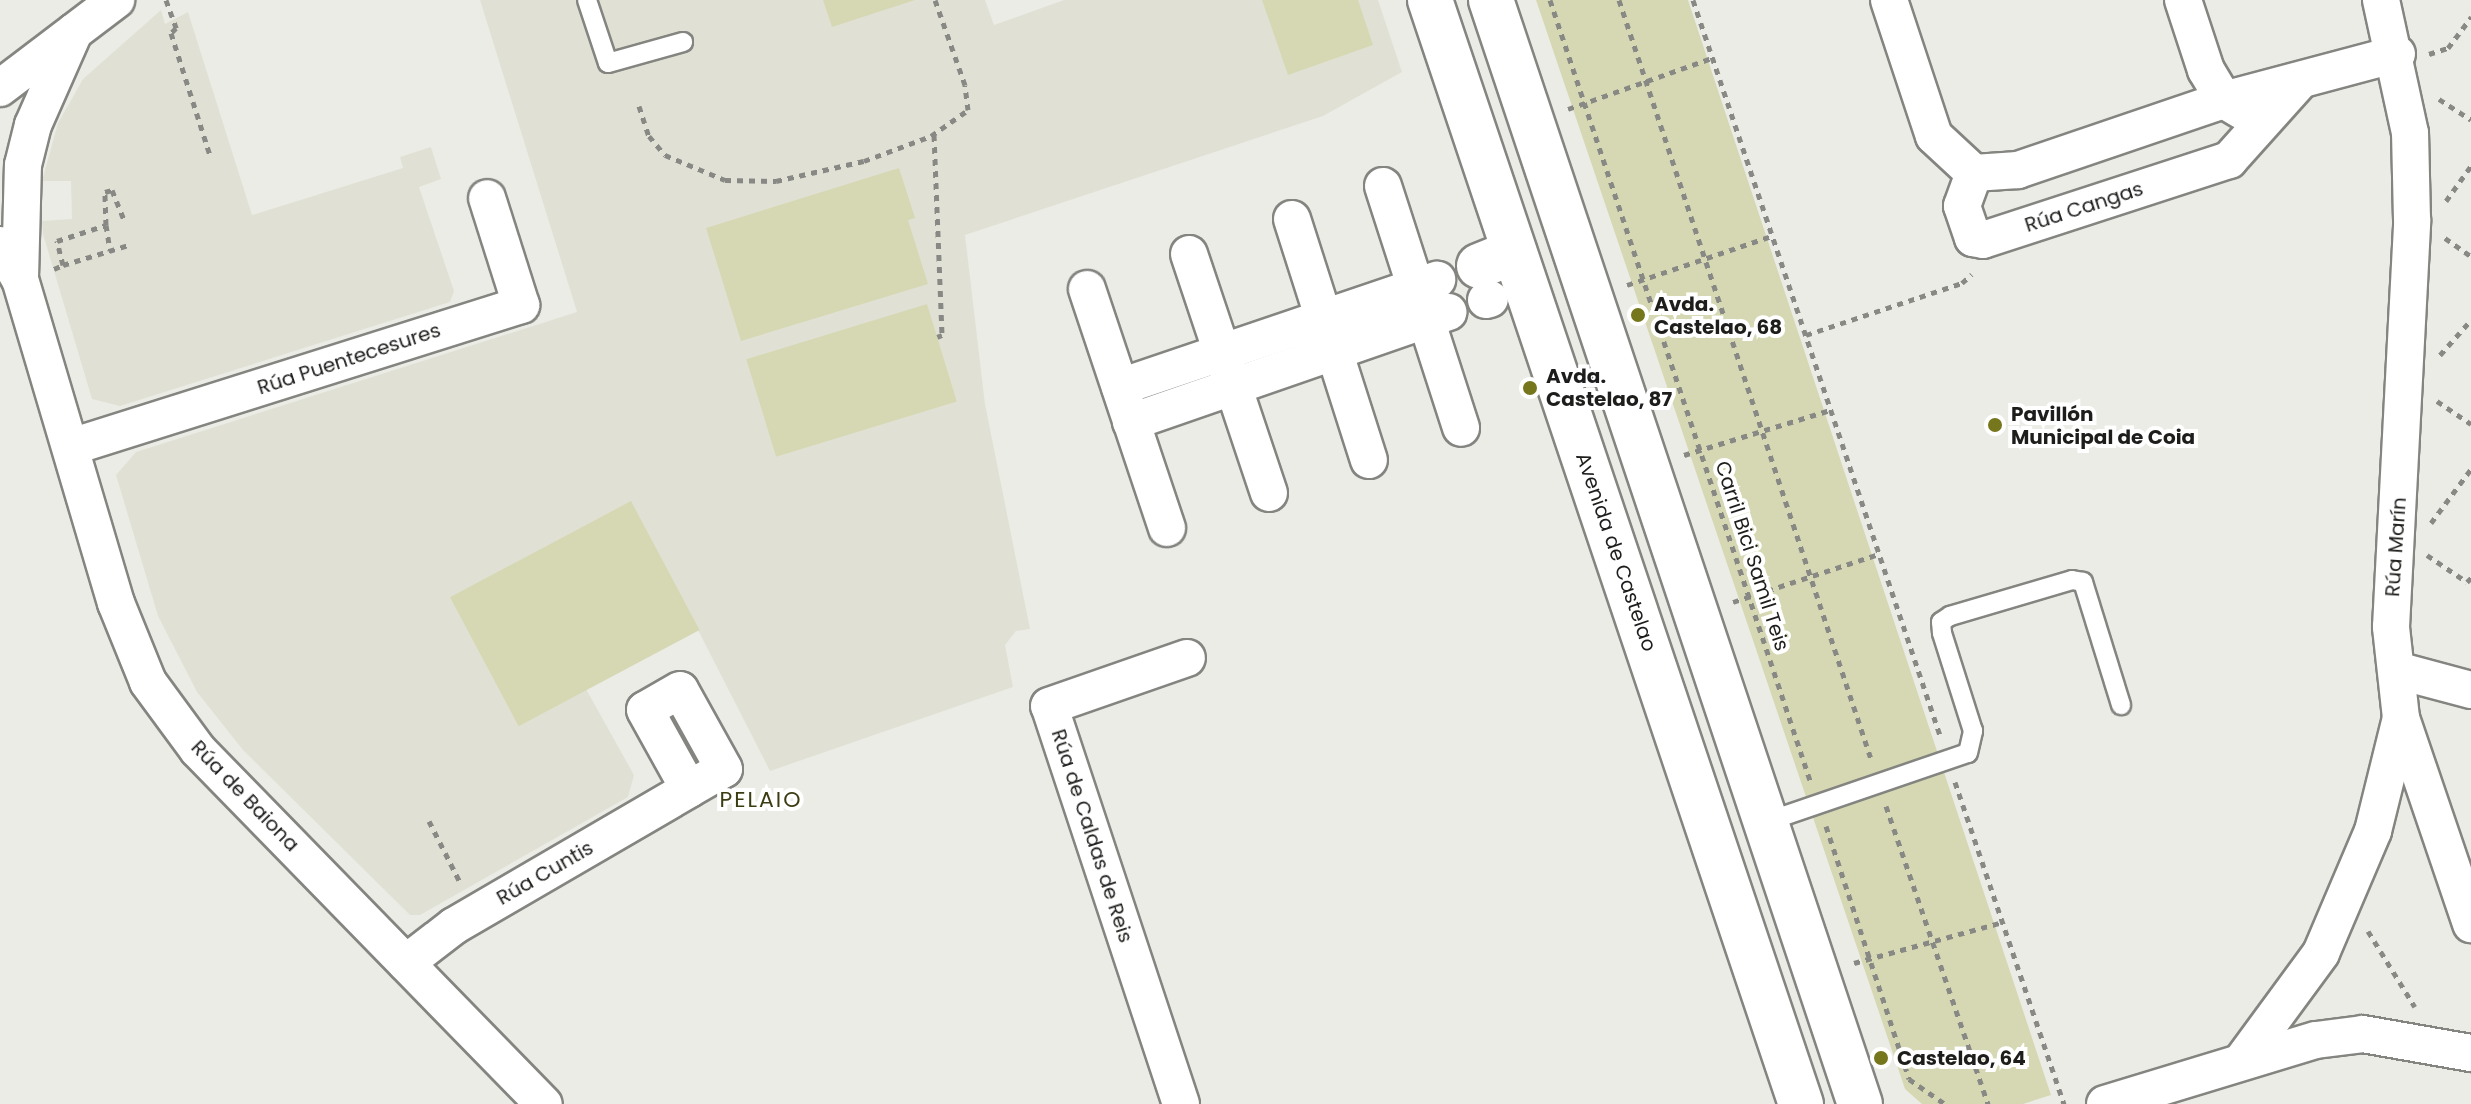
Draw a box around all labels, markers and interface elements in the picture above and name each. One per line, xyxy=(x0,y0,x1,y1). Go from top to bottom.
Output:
street label: Rúa Cangas xyxy=(2022,177,2146,237)
place label: Avda. Castelao, 68 xyxy=(1654,292,1782,339)
marker: Avda. Castelao, 68 xyxy=(1629,306,1647,324)
street label: Rúa Puentecesures xyxy=(254,318,444,400)
place label: Avda. Castelao, 87 xyxy=(1546,364,1672,411)
marker: Avda. Castelao, 87 xyxy=(1521,379,1539,397)
place label: Pavillón Municipal de Coia xyxy=(2011,402,2195,449)
marker: Pavillón Municipal de Coia xyxy=(1986,416,2004,434)
street label: Avenida de Castelao xyxy=(1571,449,1661,655)
street label: Carril Bici Samil Teis xyxy=(1710,458,1794,654)
street label: Rúa Marín xyxy=(2381,496,2411,598)
street label: Rúa de Caldas de Reis xyxy=(1046,726,1138,946)
street label: Rúa de Baiona xyxy=(186,736,304,856)
district label: PELAIO xyxy=(719,787,803,813)
street label: Rúa Cuntis xyxy=(492,836,598,910)
place label: Castelao, 64 xyxy=(1897,1046,2026,1070)
marker: Castelao, 64 xyxy=(1872,1049,1890,1067)

